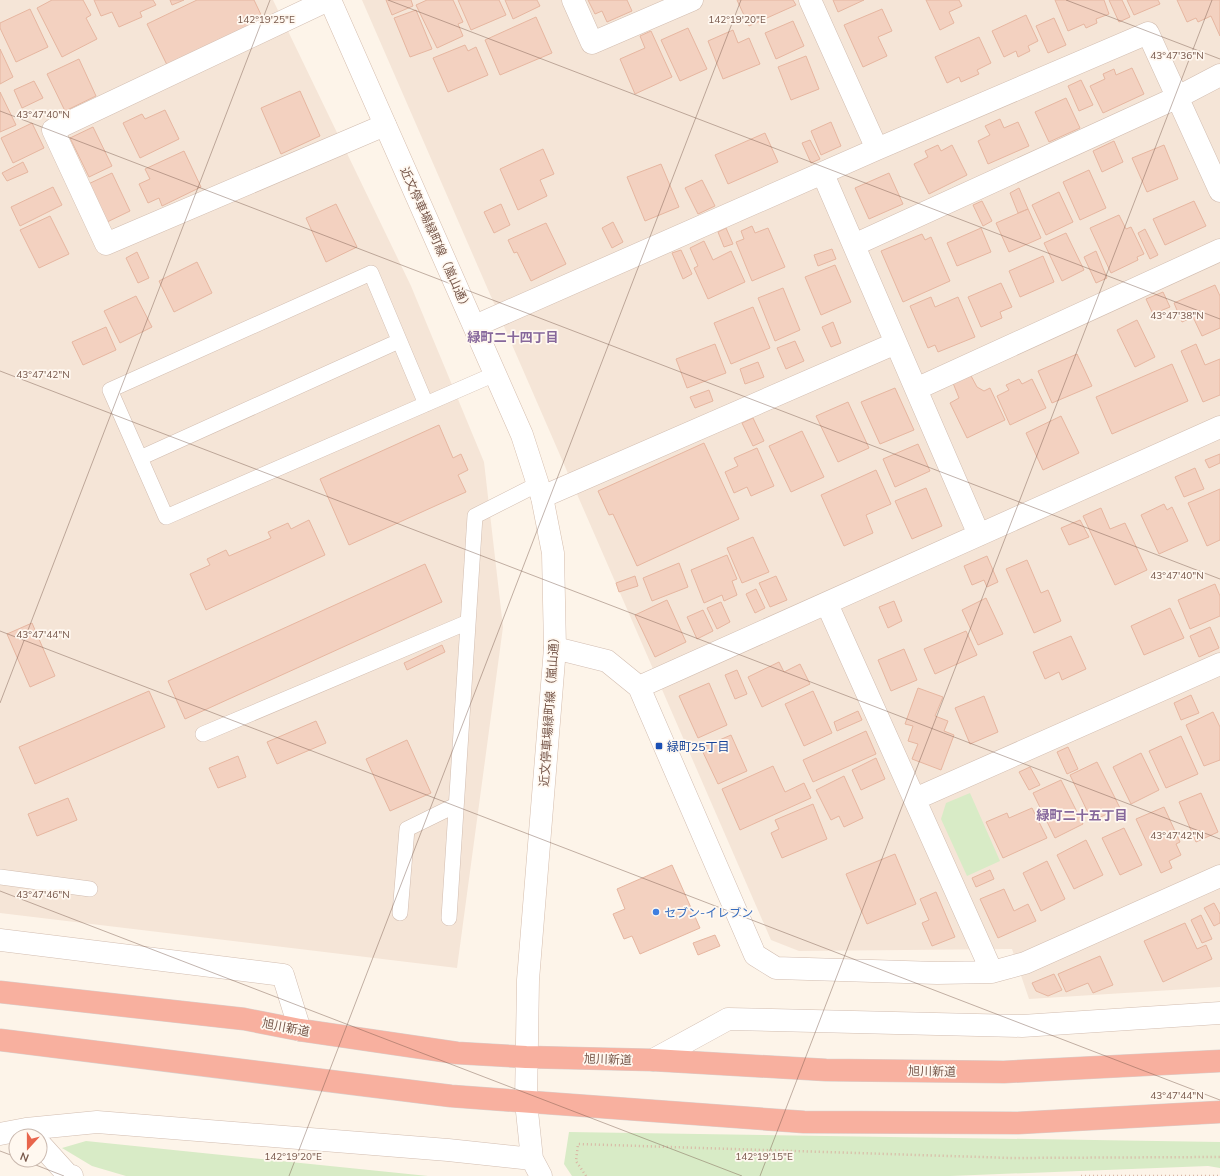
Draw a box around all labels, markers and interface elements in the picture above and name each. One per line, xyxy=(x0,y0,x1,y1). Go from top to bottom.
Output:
text: 142°19'25"E xyxy=(237,13,295,26)
text: 142°19'20"E xyxy=(708,13,766,26)
text: 43°47'36"N xyxy=(1150,49,1204,62)
text: 43°47'40"N xyxy=(16,108,70,121)
street label: 近文停車場緑町線（嵐山通） xyxy=(397,165,475,313)
text: 43°47'38"N xyxy=(1150,309,1204,322)
district label: 緑町二十四丁目 xyxy=(466,329,559,345)
text: 43°47'42"N xyxy=(16,368,70,381)
text: 43°47'40"N xyxy=(1150,569,1204,582)
text: 43°47'44"N xyxy=(16,628,70,641)
street label: 近文停車場緑町線（嵐山通） xyxy=(536,631,562,787)
place label: 緑町25丁目 xyxy=(667,739,729,754)
marker: 緑町25丁目 xyxy=(654,741,664,751)
district label: 緑町二十五丁目 xyxy=(1035,807,1128,823)
text: 43°47'42"N xyxy=(1150,829,1204,842)
text: 43°47'46"N xyxy=(16,888,70,901)
place label: セブン-イレブン xyxy=(664,905,753,920)
marker: セブン-イレブン xyxy=(651,907,661,917)
street label: 旭川新道 xyxy=(261,1015,311,1039)
street label: 旭川新道 xyxy=(584,1051,632,1067)
street label: 旭川新道 xyxy=(908,1063,956,1079)
text: 43°47'44"N xyxy=(1150,1089,1204,1102)
north arrow xyxy=(8,1128,48,1168)
text: N xyxy=(18,1149,31,1165)
text: 142°19'20"E xyxy=(264,1150,322,1163)
text: 142°19'15"E xyxy=(735,1150,793,1163)

